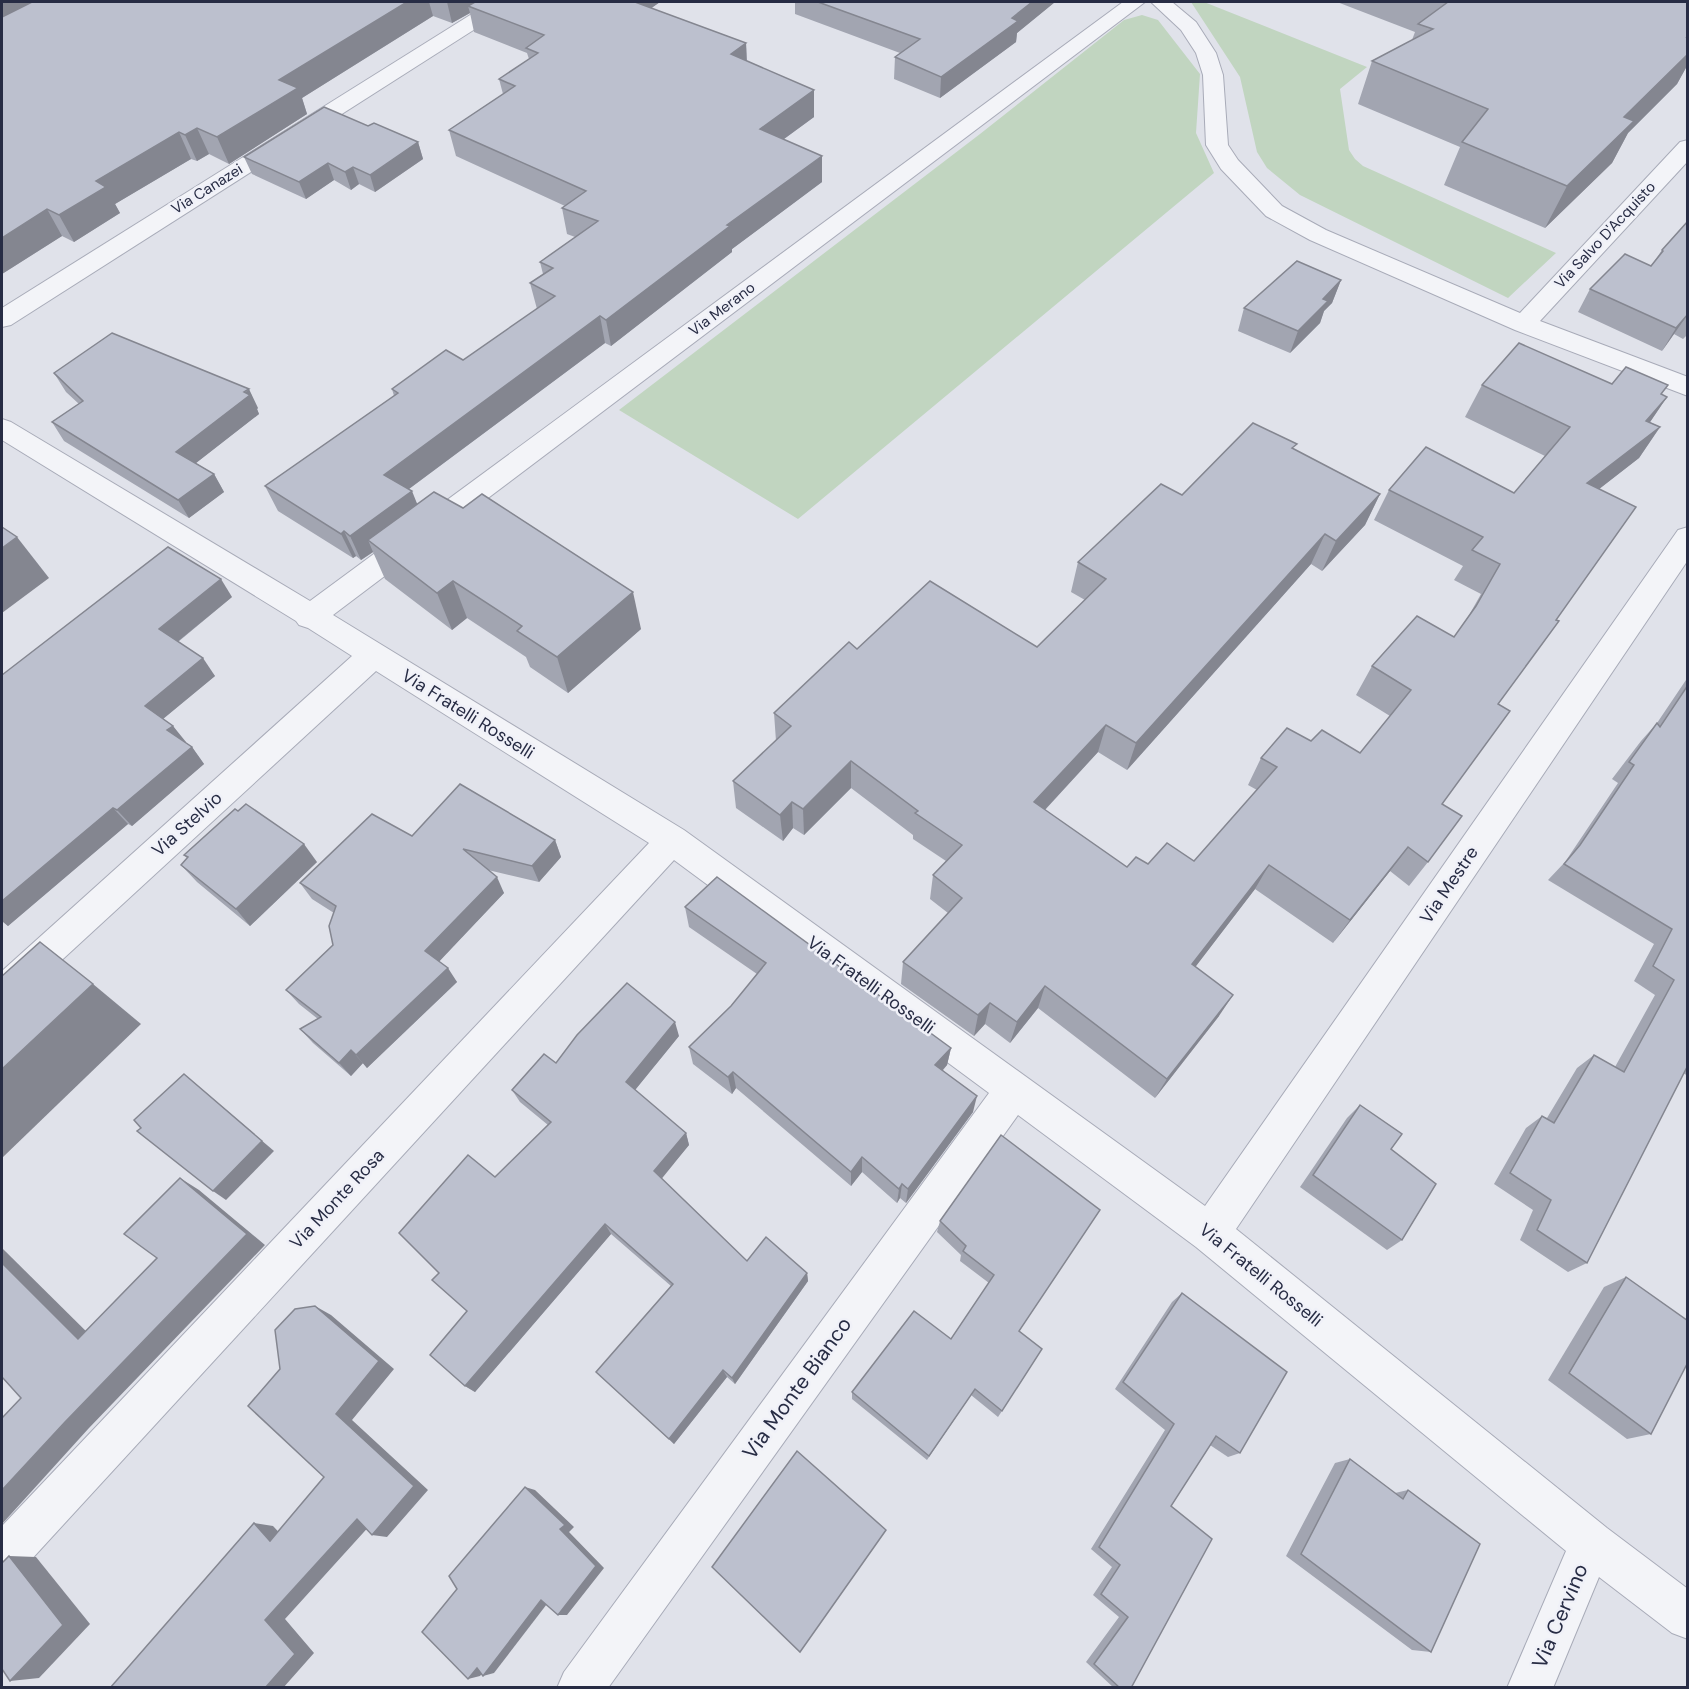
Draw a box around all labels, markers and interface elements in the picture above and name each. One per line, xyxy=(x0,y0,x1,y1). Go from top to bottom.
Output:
street label: Via Canazei xyxy=(168,159,246,219)
street label: Via Salvo D'Acquisto xyxy=(1550,177,1660,293)
street label: Via Merano xyxy=(685,277,759,340)
street label: Via Fratelli Rosselli xyxy=(397,663,539,765)
street label: Via Stelvio xyxy=(147,786,227,862)
street label: Via Mestre xyxy=(1414,842,1484,928)
street label: Via Fratelli Rosselli xyxy=(802,931,940,1039)
street label: Via Monte Rosa xyxy=(284,1144,390,1254)
street label: Via Fratelli Rosselli xyxy=(1194,1218,1328,1332)
street label: Via Monte Bianco xyxy=(736,1311,858,1465)
street label: Via Cervino xyxy=(1525,1559,1595,1673)

